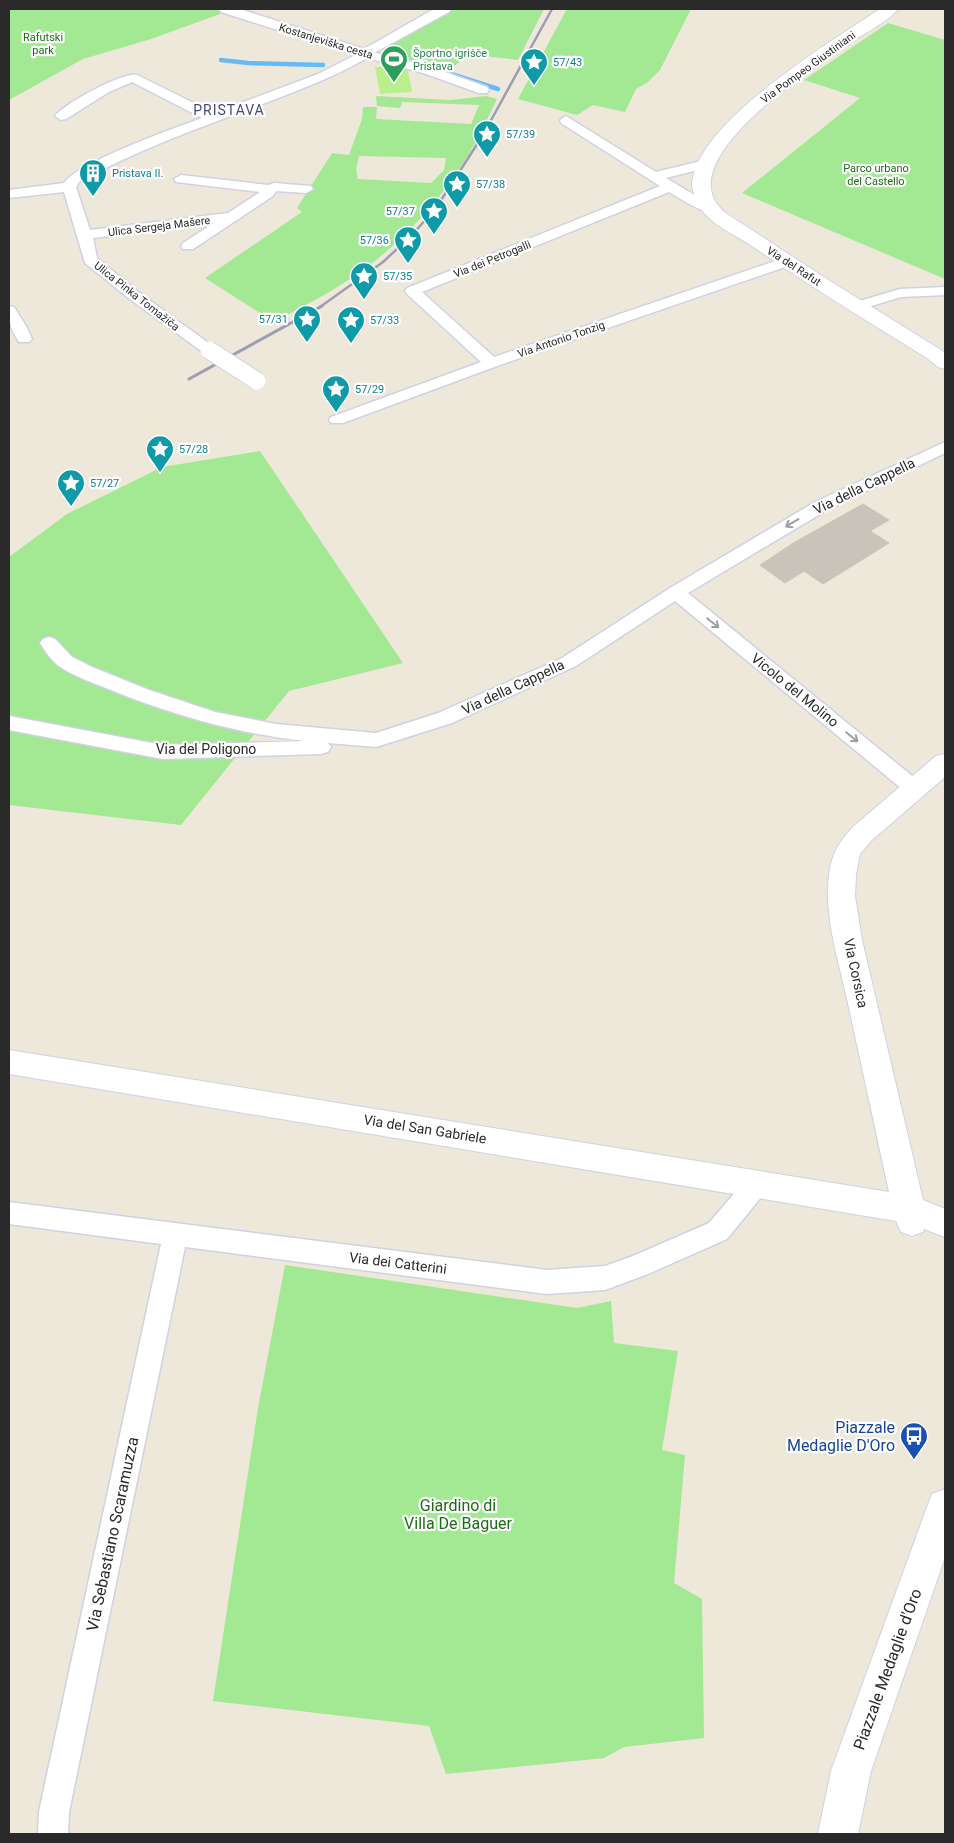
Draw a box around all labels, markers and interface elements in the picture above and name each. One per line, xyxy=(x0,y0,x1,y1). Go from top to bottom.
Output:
street label: Kostanjeviška cesta xyxy=(277,21,374,62)
street label: Via Pompeo Giustiniani xyxy=(758,29,858,106)
park label: Rafutski park xyxy=(23,31,63,57)
sports icon: Športno igrišče Pristava xyxy=(379,44,409,83)
place label: Športno igrišče Pristava xyxy=(413,47,487,73)
place icon: 57/43 xyxy=(519,47,549,86)
place label: 57/43 xyxy=(553,56,582,69)
district label: PRISTAVA xyxy=(193,102,265,118)
place icon: 57/39 xyxy=(472,119,502,158)
place label: 57/39 xyxy=(506,128,535,141)
building icon: Pristava II. xyxy=(78,158,108,197)
park label: Parco urbano del Castello xyxy=(843,162,909,188)
place label: Pristava II. xyxy=(112,167,163,180)
place icon: 57/38 xyxy=(442,169,472,208)
place label: 57/38 xyxy=(476,178,505,191)
place icon: 57/37 xyxy=(419,196,449,235)
place label: 57/37 xyxy=(386,205,415,218)
street label: Ulica Sergeja Mašere xyxy=(107,214,211,239)
place icon: 57/36 xyxy=(393,225,423,264)
place label: 57/36 xyxy=(360,234,389,247)
street label: Via dei Petrogalli xyxy=(452,238,533,281)
street label: Via del Rafut xyxy=(764,244,824,289)
street label: Ulica Pinka Tomažiča xyxy=(92,259,182,334)
place icon: 57/35 xyxy=(349,261,379,300)
place label: 57/35 xyxy=(383,270,412,283)
place icon: 57/31 xyxy=(292,304,322,343)
place icon: 57/33 xyxy=(336,305,366,344)
place label: 57/31 xyxy=(259,313,288,326)
place label: 57/33 xyxy=(370,314,399,327)
street label: Via Antonio Tonzig xyxy=(516,318,607,361)
place icon: 57/29 xyxy=(321,374,351,413)
place label: 57/29 xyxy=(355,383,384,396)
place icon: 57/28 xyxy=(145,434,175,473)
place label: 57/28 xyxy=(179,443,208,456)
street label: Via della Cappella xyxy=(811,454,917,518)
place icon: 57/27 xyxy=(56,468,86,507)
place label: 57/27 xyxy=(90,477,119,490)
one-way arrow xyxy=(786,519,800,529)
one-way arrow xyxy=(707,617,720,629)
street label: Vicolo del Molino xyxy=(748,650,842,730)
street label: Via della Cappella xyxy=(459,656,567,718)
one-way arrow xyxy=(846,732,859,743)
street label: Via del Poligono xyxy=(156,741,256,757)
street label: Via Corsica xyxy=(841,937,871,1009)
street label: Via del San Gabriele xyxy=(362,1111,488,1147)
street label: Via dei Catterini xyxy=(348,1249,448,1277)
place label: Piazzale Medaglie D'Oro xyxy=(787,1418,895,1455)
bus stop icon: Piazzale Medaglie D'Oro xyxy=(899,1421,929,1460)
street label: Via Sebastiano Scaramuzza xyxy=(83,1435,142,1633)
park label: Giardino di Villa De Baguer xyxy=(404,1496,513,1533)
street label: Piazzale Medaglie d'Oro xyxy=(849,1586,926,1752)

